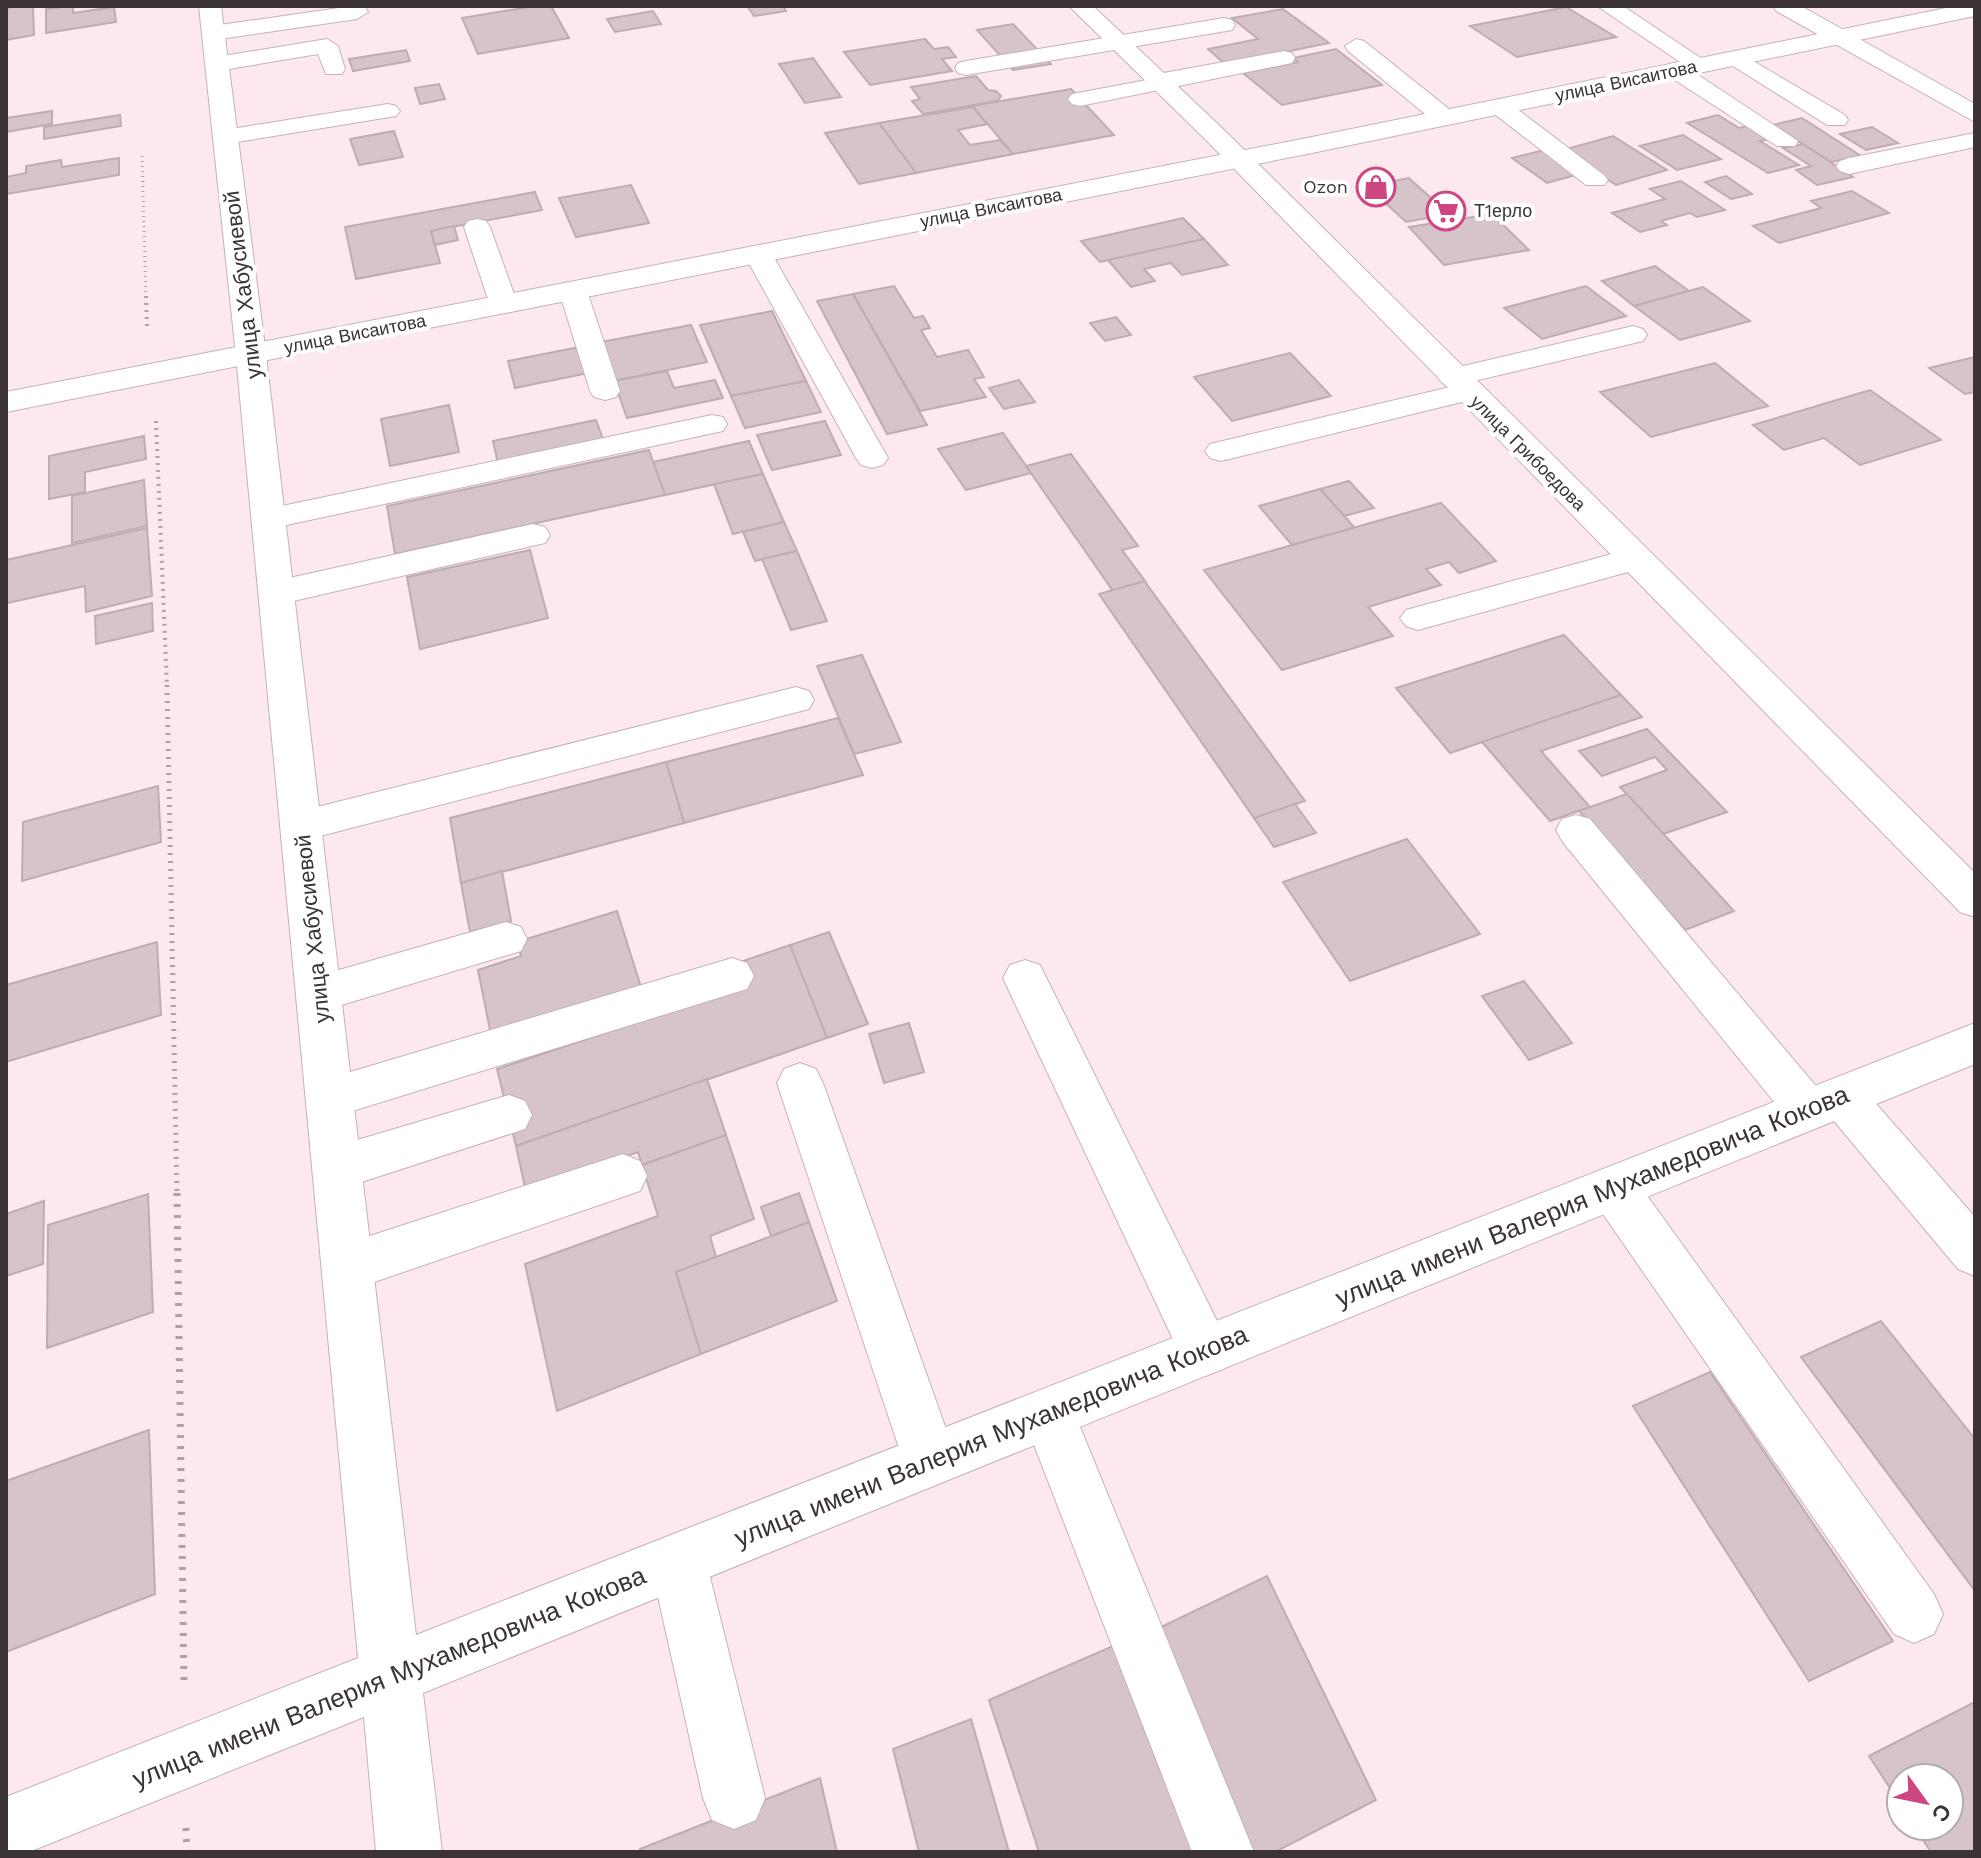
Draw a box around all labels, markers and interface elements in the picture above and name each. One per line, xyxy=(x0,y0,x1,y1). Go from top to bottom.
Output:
street label: улица Висаитова xyxy=(1553,55,1700,106)
shop icon: Ozon xyxy=(1355,166,1397,208)
place label: Ozon xyxy=(1303,176,1348,197)
street label: улица Висаитова xyxy=(918,183,1065,232)
street label: улица Хабусиевой xyxy=(219,189,266,380)
supermarket icon: Т1ерло xyxy=(1425,190,1467,232)
place label: Т1ерло xyxy=(1474,200,1532,221)
street label: улица Висаитова xyxy=(282,309,429,358)
street label: улица Грибоедова xyxy=(1466,391,1591,515)
street label: улица Хабусиевой xyxy=(290,834,335,1024)
street label: улица имени Валерия Мухамедовича Кокова xyxy=(1331,1079,1853,1313)
street label: улица имени Валерия Мухамедовича Кокова xyxy=(730,1319,1252,1553)
street label: улица имени Валерия Мухамедовича Кокова xyxy=(128,1560,650,1794)
north arrow xyxy=(1885,1762,1965,1842)
text: С xyxy=(1926,1799,1956,1826)

